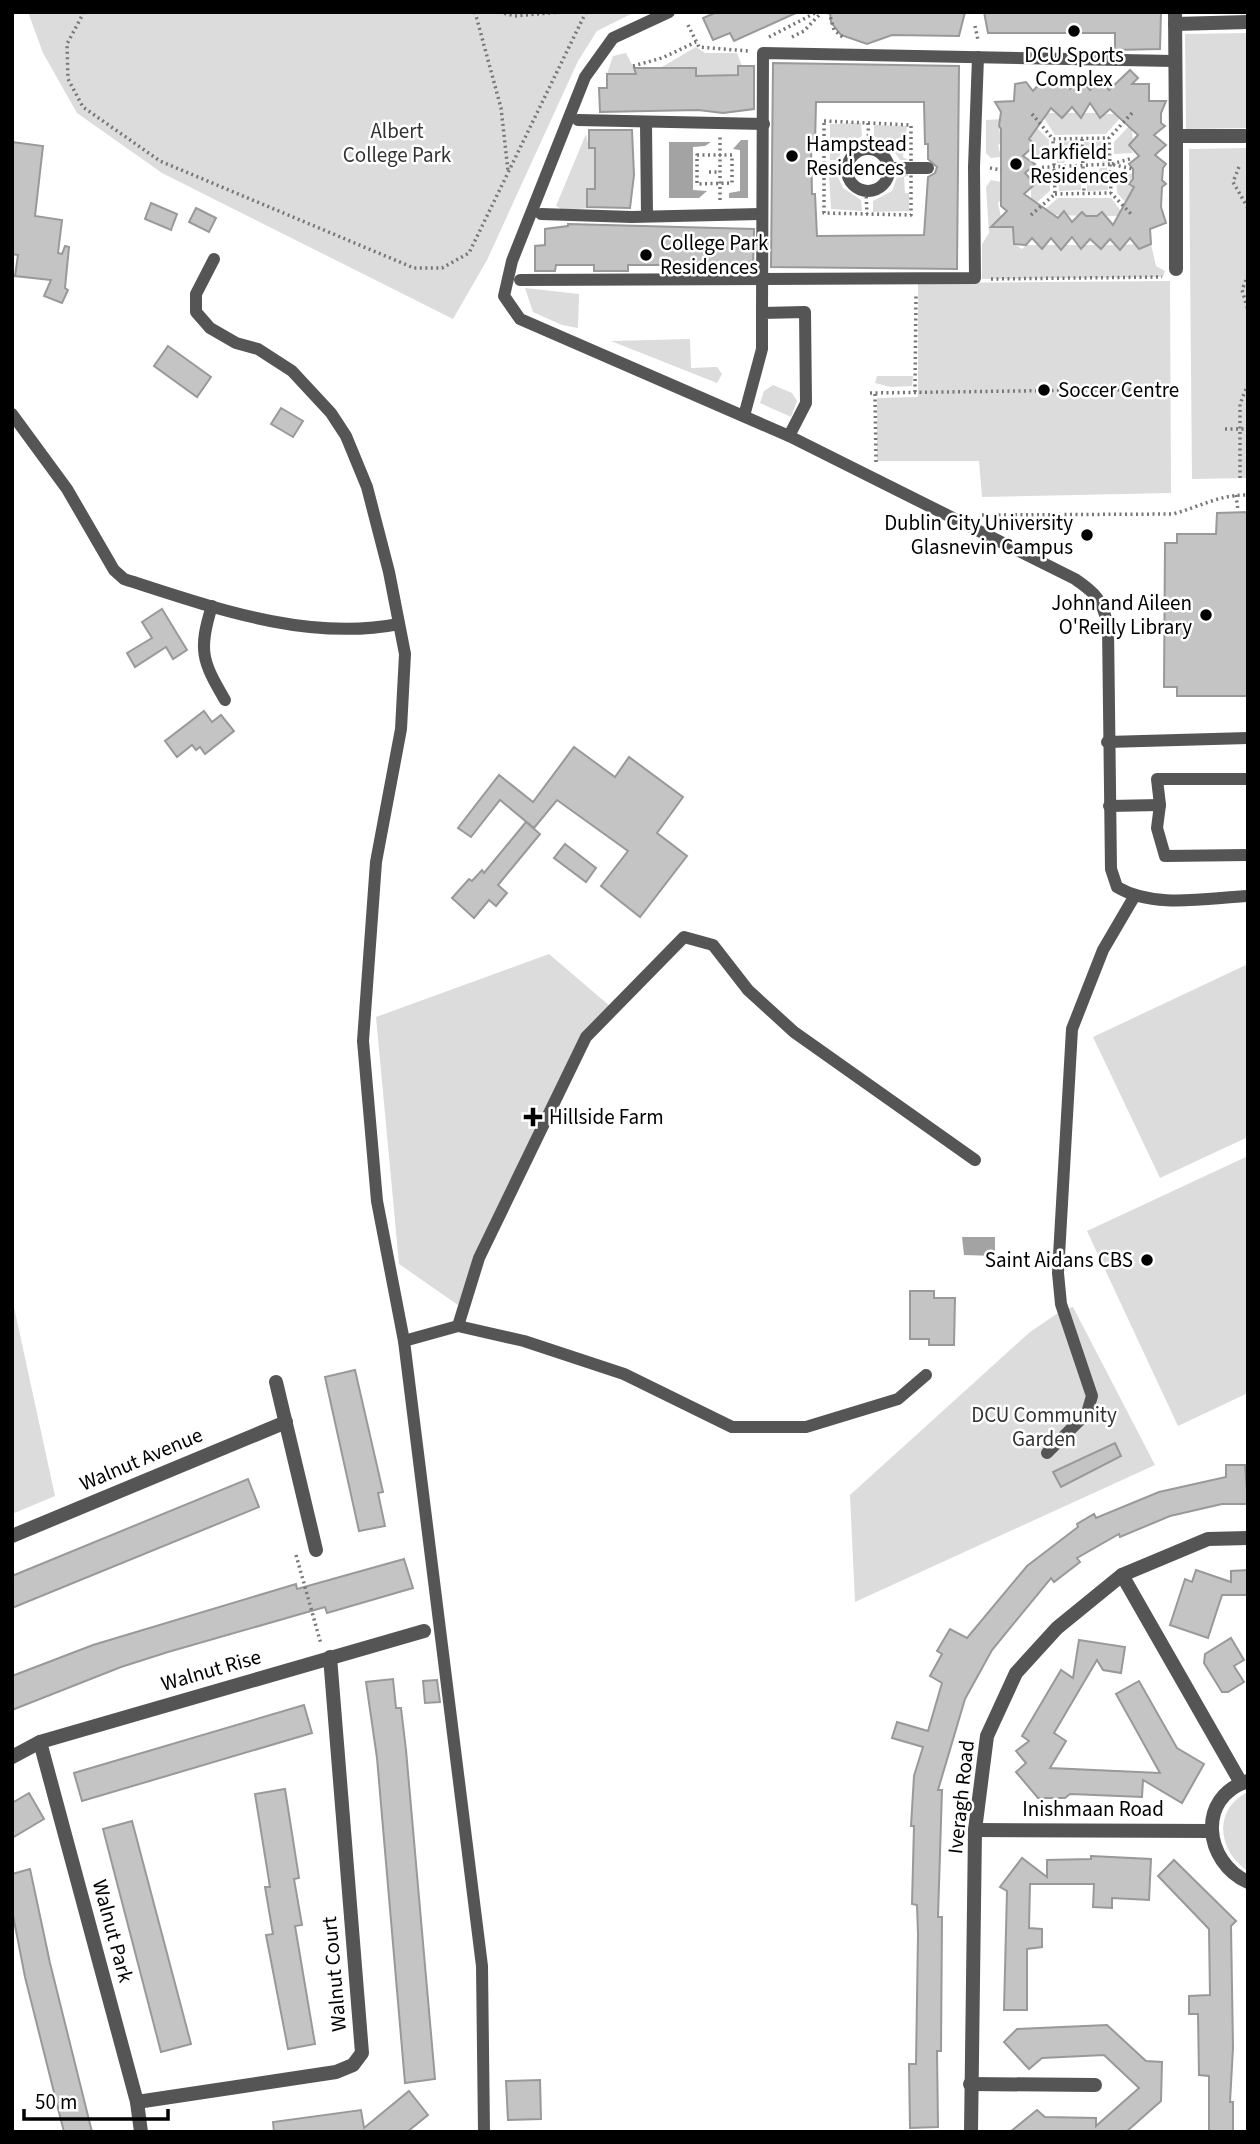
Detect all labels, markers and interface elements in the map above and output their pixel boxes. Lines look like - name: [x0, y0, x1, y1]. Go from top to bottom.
- marker: DCU Sports Complex: [1066, 23, 1082, 39]
- place label: DCU Sports Complex: [1024, 40, 1124, 94]
- park label: Albert College Park: [343, 116, 452, 170]
- place label: Hampstead Residences: [806, 129, 907, 183]
- place label: Larkfield Residences: [1030, 137, 1128, 191]
- marker: Hampstead Residences: [784, 148, 800, 164]
- marker: Larkfield Residences: [1008, 156, 1024, 172]
- place label: College Park Residences: [660, 228, 769, 282]
- marker: College Park Residences: [638, 247, 654, 263]
- place label: Soccer Centre: [1058, 375, 1179, 405]
- marker: Soccer Centre: [1036, 382, 1052, 398]
- place label: Dublin City University Glasnevin Campus: [884, 508, 1073, 562]
- marker: Dublin City University Glasnevin Campus: [1079, 527, 1095, 543]
- place label: John and Aileen O'Reilly Library: [1051, 588, 1192, 642]
- marker: John and Aileen O'Reilly Library: [1198, 607, 1214, 623]
- place label: Hillside Farm: [549, 1102, 664, 1132]
- marker: Hillside Farm: [523, 1107, 543, 1127]
- place label: Saint Aidans CBS: [985, 1245, 1133, 1275]
- marker: Saint Aidans CBS: [1139, 1252, 1155, 1268]
- park label: DCU Community Garden: [971, 1400, 1117, 1454]
- street label: Walnut Avenue: [75, 1420, 207, 1498]
- street label: Walnut Rise: [158, 1641, 264, 1699]
- street label: Iveragh Road: [940, 1739, 982, 1855]
- street label: Inishmaan Road: [1022, 1794, 1164, 1824]
- street label: Walnut Park: [85, 1876, 141, 1986]
- street label: Walnut Court: [314, 1915, 354, 2033]
- scale bar: [24, 2078, 168, 2122]
- text: 50 m: [35, 2087, 77, 2117]

